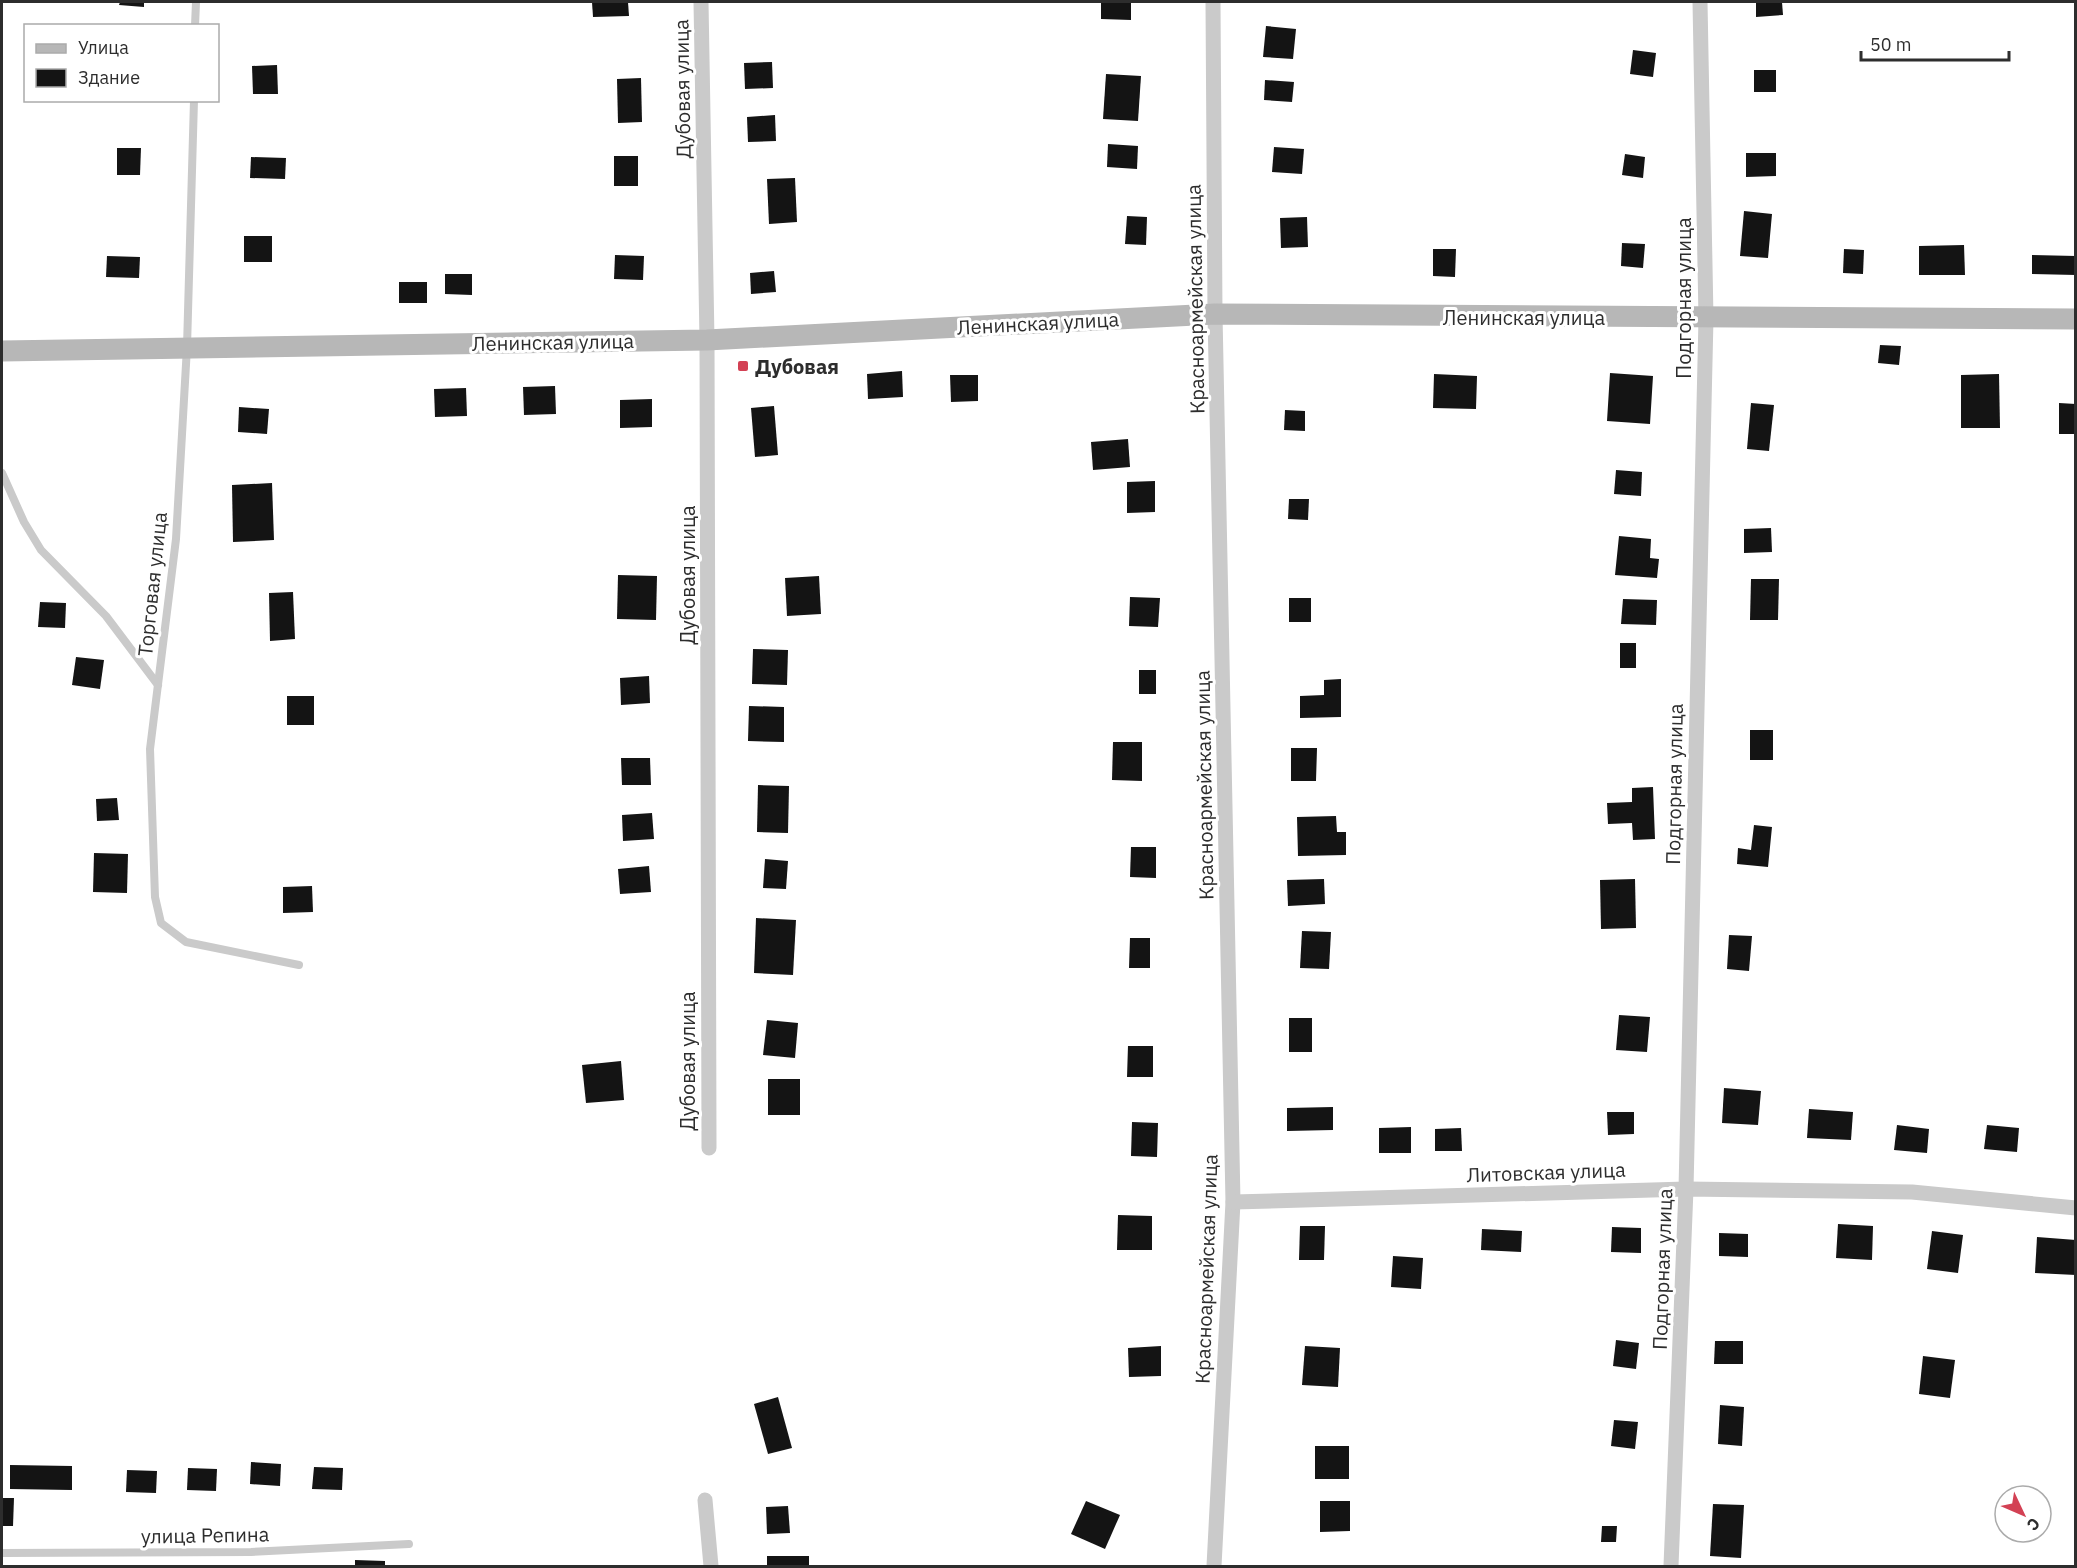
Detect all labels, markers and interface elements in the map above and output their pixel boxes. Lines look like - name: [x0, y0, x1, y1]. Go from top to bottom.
- street label: Дубовая улица: [667, 19, 697, 159]
- legend: [24, 24, 219, 102]
- scale bar: [1861, 24, 2010, 62]
- text: 50 m: [1870, 33, 1912, 56]
- text: Улица: [78, 36, 129, 59]
- text: Здание: [78, 66, 140, 89]
- street label: Красноармейская улица: [1179, 184, 1211, 414]
- street label: Подгорная улица: [1670, 217, 1697, 379]
- street label: Ленинская улица: [1443, 304, 1605, 331]
- street label: Ленинская улица: [956, 305, 1120, 341]
- street label: Ленинская улица: [472, 327, 635, 357]
- place label: Дубовая: [755, 353, 839, 380]
- marker: Дубовая: [736, 359, 750, 373]
- street label: Дубовая улица: [674, 505, 701, 645]
- street label: Торговая улица: [131, 510, 173, 658]
- street label: Красноармейская улица: [1188, 670, 1220, 900]
- street label: Подгорная улица: [1659, 703, 1689, 865]
- street label: Дубовая улица: [674, 991, 701, 1131]
- street label: Красноармейская улица: [1188, 1153, 1224, 1384]
- street label: Литовская улица: [1466, 1156, 1626, 1188]
- street label: Подгорная улица: [1646, 1188, 1678, 1350]
- north arrow: [1993, 1484, 2053, 1544]
- text: С: [2023, 1514, 2045, 1535]
- street label: улица Репина: [141, 1520, 270, 1550]

